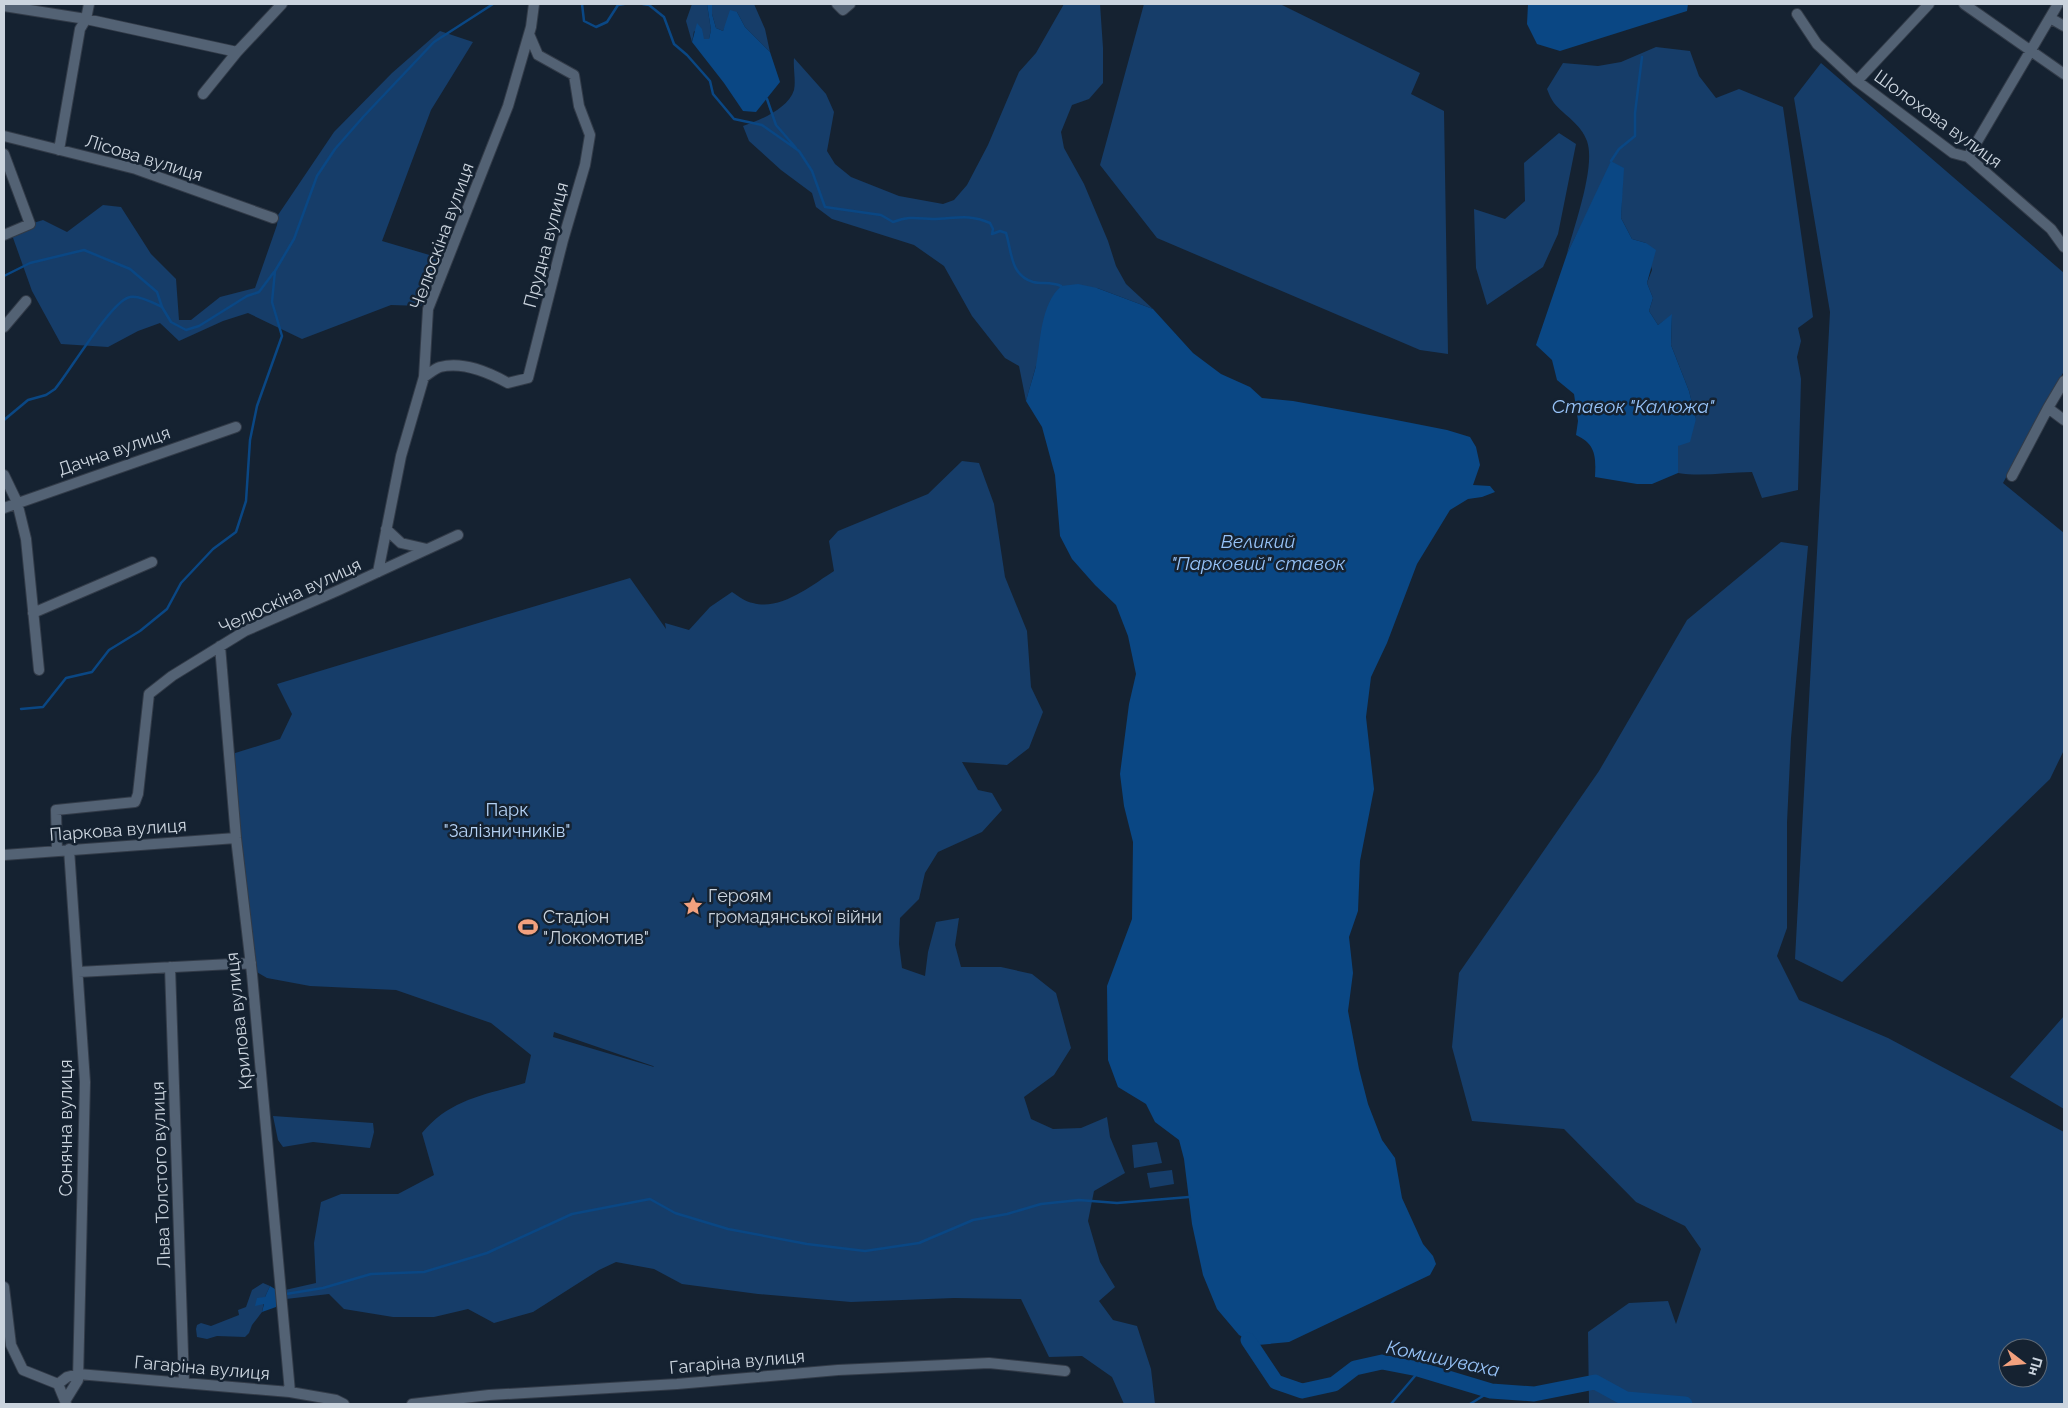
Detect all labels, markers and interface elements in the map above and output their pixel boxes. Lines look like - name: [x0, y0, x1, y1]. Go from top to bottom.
- street label: Шолохова вулиця: [1870, 65, 2006, 172]
- street label: Лісова вулиця: [83, 130, 205, 185]
- street label: Челюскіна вулиця: [405, 160, 478, 312]
- street label: Прудна вулиця: [519, 180, 572, 310]
- water label: Ставок "Калюжа": [1552, 395, 1715, 417]
- street label: Дачна вулиця: [55, 421, 173, 480]
- water label: Великий "Парковий" ставок: [1171, 530, 1346, 574]
- street label: Челюскіна вулиця: [215, 553, 364, 638]
- park label: Парк "Залізничників": [443, 799, 571, 841]
- street label: Паркова вулиця: [49, 814, 187, 845]
- place label: Героям громадянської війни: [708, 885, 882, 927]
- place icon: Героям громадянської війни: [682, 895, 704, 917]
- place label: Стадіон "Локомотив": [543, 906, 649, 948]
- sports icon: Стадіон "Локомотив": [517, 916, 539, 938]
- street label: Крилова вулиця: [221, 951, 256, 1091]
- street label: Сонячна вулиця: [55, 1059, 76, 1197]
- street label: Льва Толстого вулиця: [147, 1081, 174, 1269]
- water label: Комишуваха: [1384, 1335, 1502, 1381]
- north arrow: [1998, 1338, 2048, 1388]
- street label: Гагаріна вулиця: [668, 1345, 806, 1378]
- street label: Гагаріна вулиця: [133, 1351, 271, 1384]
- text: Пн: [2025, 1355, 2046, 1378]

